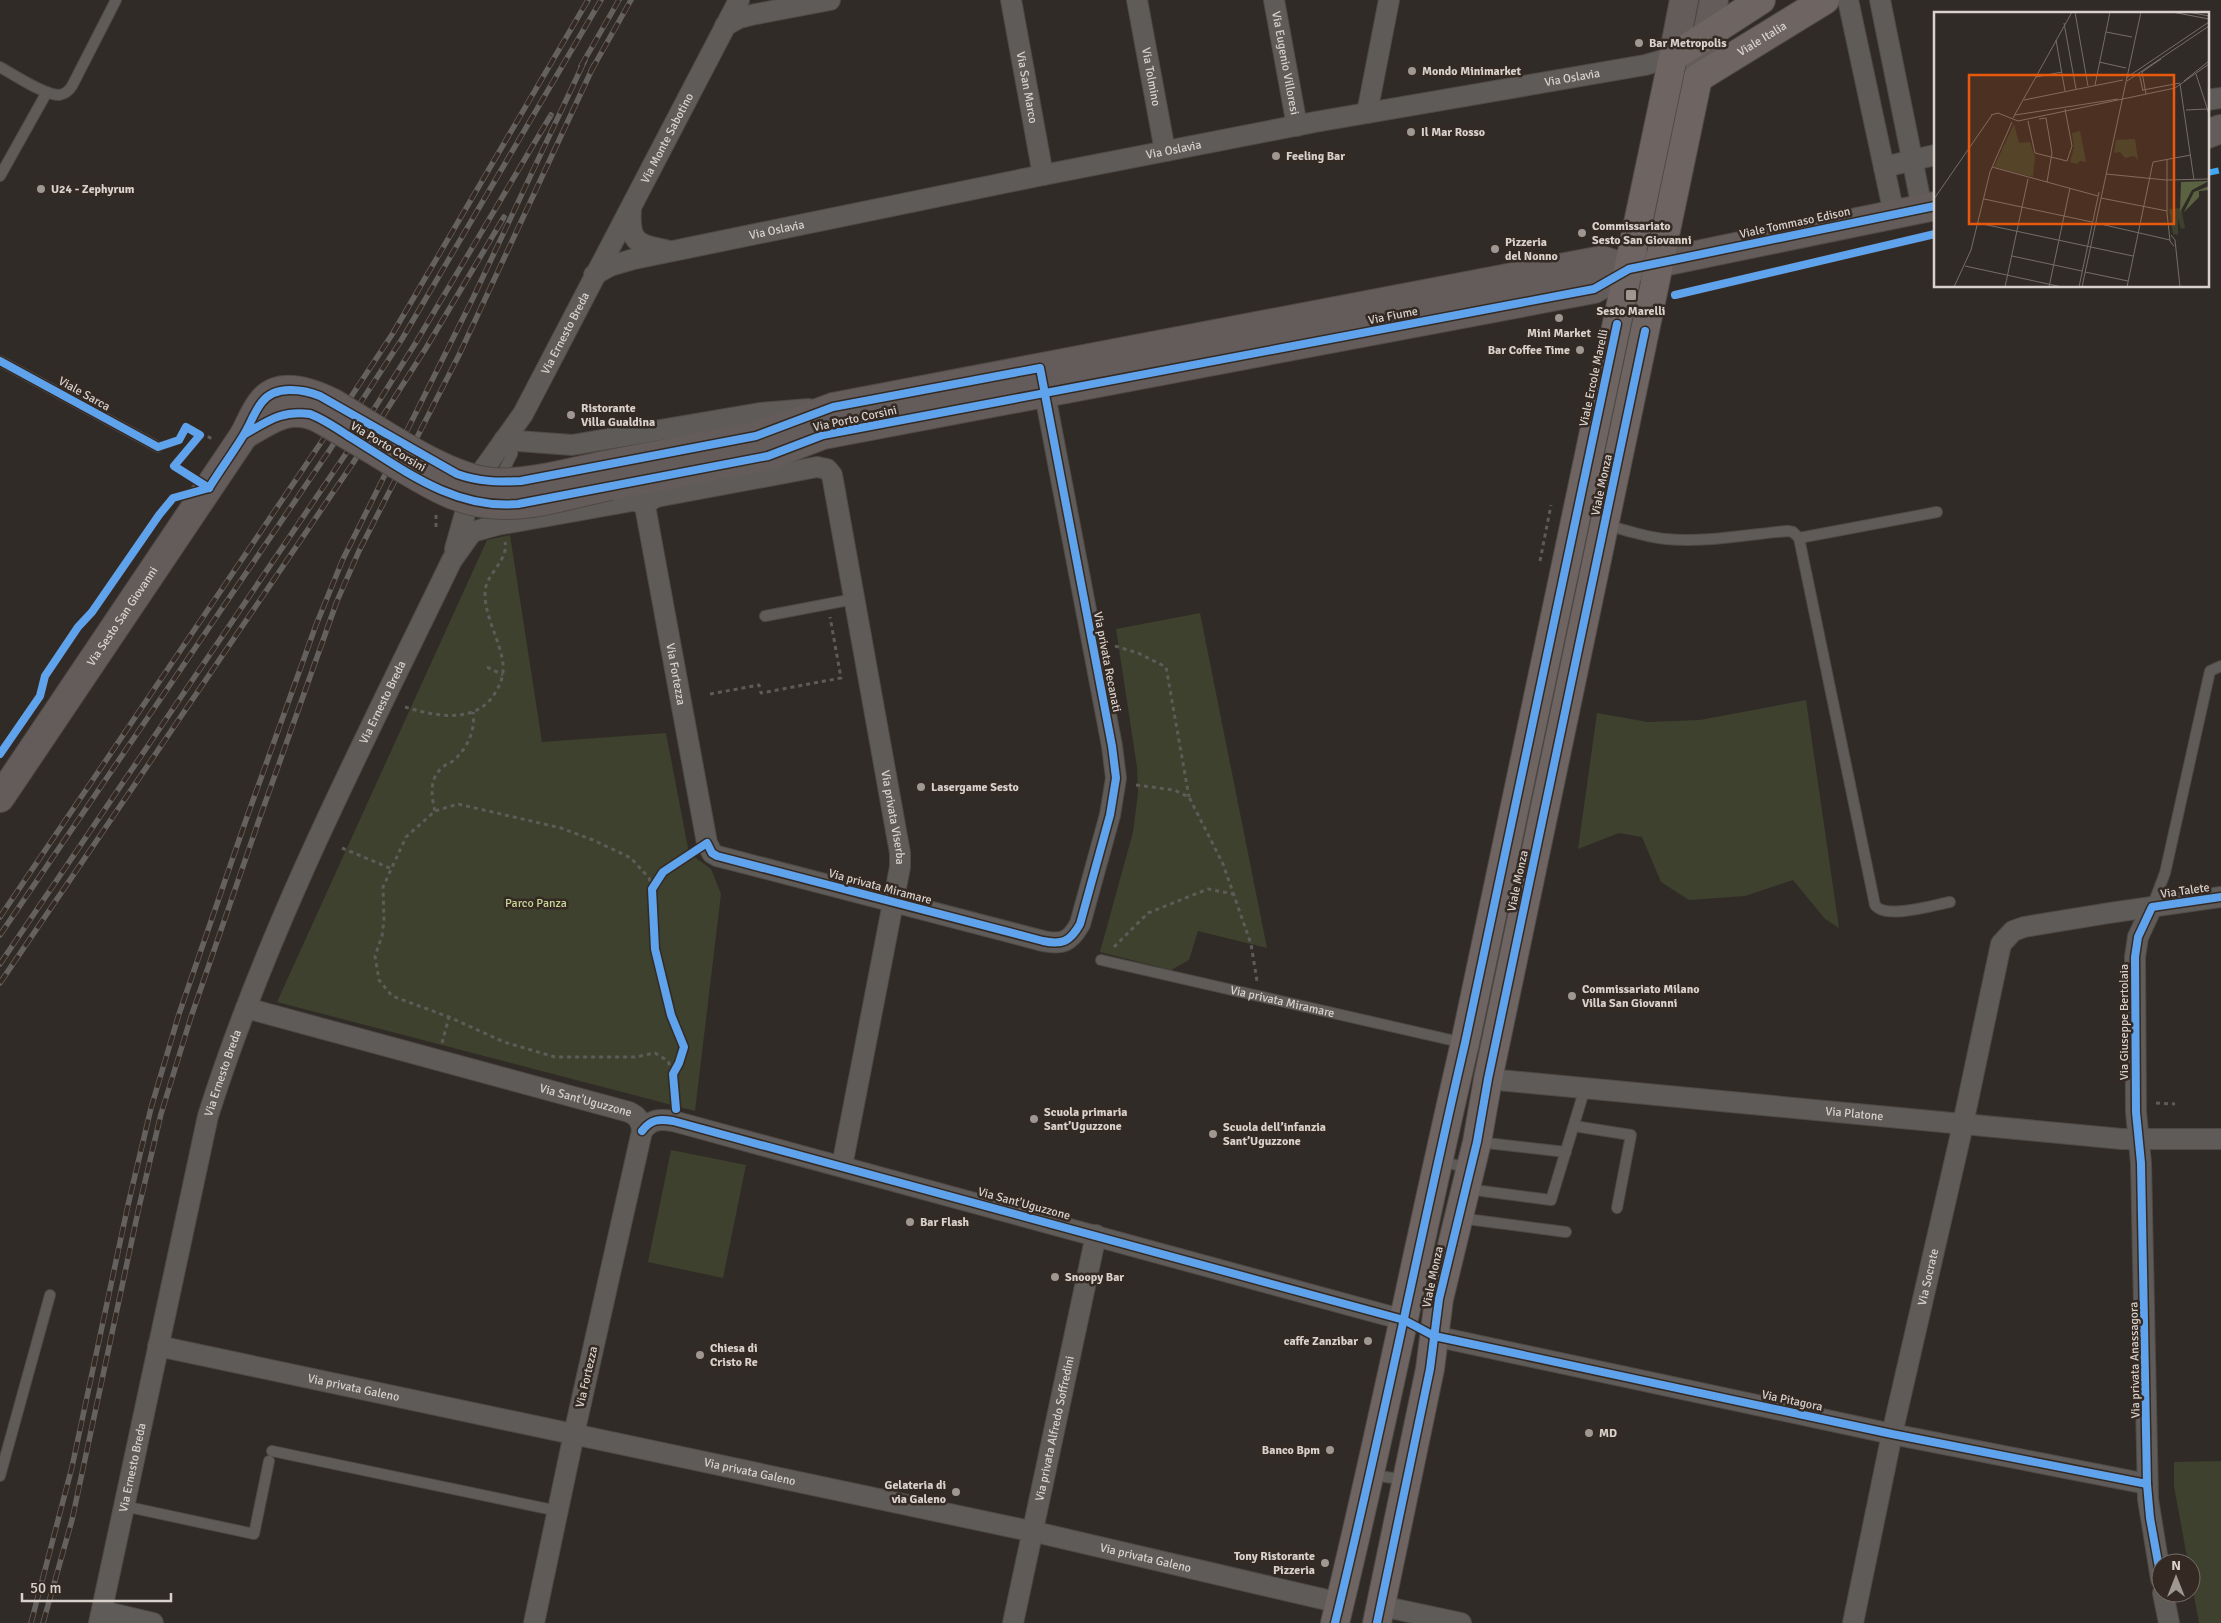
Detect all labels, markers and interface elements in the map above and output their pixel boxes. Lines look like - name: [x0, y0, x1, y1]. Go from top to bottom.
- street label: Via Eugenio Villoresi: [1269, 10, 1302, 116]
- inset map: [1934, 12, 2208, 288]
- street label: Viale Italia: [1735, 18, 1789, 60]
- place label: Bar Metropolis: [1649, 36, 1727, 51]
- marker: Bar Metropolis: [1633, 37, 1645, 49]
- street label: Via Tolmino: [1138, 46, 1164, 107]
- street label: Via San Marco: [1013, 50, 1041, 125]
- place label: Mondo Minimarket: [1422, 64, 1522, 79]
- marker: Mondo Minimarket: [1406, 65, 1418, 77]
- street label: Via Oslavia: [1543, 65, 1601, 90]
- street label: Via Monte Sabotino: [637, 90, 697, 186]
- place label: Il Mar Rosso: [1421, 125, 1485, 140]
- marker: Il Mar Rosso: [1405, 126, 1417, 138]
- street label: Via Oslavia: [1145, 137, 1203, 162]
- place label: Feeling Bar: [1286, 149, 1345, 164]
- marker: Feeling Bar: [1270, 150, 1282, 162]
- place label: U24 - Zephyrum: [51, 182, 135, 197]
- marker: U24 - Zephyrum: [35, 183, 47, 195]
- street label: Viale Tommaso Edison: [1738, 204, 1852, 242]
- street label: Via Oslavia: [748, 217, 806, 243]
- place label: Commissariato Sesto San Giovanni: [1592, 219, 1692, 248]
- marker: Commissariato Sesto San Giovanni: [1576, 227, 1588, 239]
- place label: Pizzeria del Nonno: [1505, 235, 1558, 264]
- marker: Pizzeria del Nonno: [1489, 243, 1501, 255]
- marker: Sesto Marelli: [1624, 288, 1638, 302]
- street label: Via Ernesto Breda: [538, 289, 593, 377]
- street label: Via Fiume: [1367, 304, 1419, 328]
- place label: Sesto Marelli: [1597, 304, 1665, 319]
- marker: Mini Market: [1553, 312, 1565, 324]
- place label: Mini Market: [1527, 326, 1591, 341]
- street label: Viale Ercole Marelli: [1576, 328, 1612, 428]
- place label: Bar Coffee Time: [1488, 343, 1570, 358]
- marker: Bar Coffee Time: [1574, 344, 1586, 356]
- street label: Viale Sarca: [55, 374, 113, 414]
- place label: Ristorante Villa Gualdina: [581, 401, 655, 430]
- street label: Via Porto Corsini: [812, 403, 898, 435]
- marker: Ristorante Villa Gualdina: [565, 409, 577, 421]
- street label: Via Porto Corsini: [348, 419, 428, 475]
- street label: Viale Monza: [1588, 453, 1616, 517]
- street label: Via Sesto San Giovanni: [83, 564, 161, 669]
- street label: Via privata Recanati: [1090, 610, 1124, 714]
- street label: Via Fortezza: [663, 642, 689, 706]
- street label: Via Ernesto Breda: [356, 658, 409, 746]
- street label: Via privata Viserba: [878, 769, 908, 865]
- place label: Lasergame Sesto: [931, 780, 1019, 795]
- marker: Lasergame Sesto: [915, 781, 927, 793]
- street label: Viale Monza: [1504, 849, 1532, 913]
- street label: Via privata Miramare: [827, 866, 933, 908]
- street label: Via Talete: [2159, 880, 2211, 902]
- park label: Parco Panza: [505, 896, 567, 911]
- street label: Via Giuseppe Bertolaia: [2117, 964, 2132, 1080]
- street label: Via privata Miramare: [1229, 982, 1336, 1021]
- place label: Commissariato Milano Villa San Giovanni: [1582, 982, 1700, 1011]
- marker: Commissariato Milano Villa San Giovanni: [1566, 990, 1578, 1002]
- street label: Via Ernesto Breda: [201, 1028, 245, 1118]
- street label: Via Sant'Uguzzone: [538, 1081, 634, 1120]
- street label: Via Platone: [1825, 1103, 1884, 1124]
- place label: Scuola primaria Sant’Uguzzone: [1044, 1105, 1127, 1134]
- marker: Scuola primaria Sant’Uguzzone: [1028, 1113, 1040, 1125]
- place label: Scuola dell’infanzia Sant’Uguzzone: [1223, 1120, 1326, 1149]
- marker: Scuola dell’infanzia Sant’Uguzzone: [1207, 1128, 1219, 1140]
- street label: Via Sant'Uguzzone: [976, 1184, 1072, 1224]
- place label: Bar Flash: [920, 1215, 970, 1230]
- marker: Bar Flash: [904, 1216, 916, 1228]
- street label: Viale Monza: [1419, 1245, 1447, 1309]
- street label: Via Socrate: [1914, 1247, 1942, 1307]
- place label: Snoopy Bar: [1065, 1270, 1124, 1285]
- marker: Snoopy Bar: [1049, 1271, 1061, 1283]
- street label: Via privata Anassagora: [2126, 1301, 2144, 1419]
- place label: caffe Zanzibar: [1284, 1334, 1358, 1349]
- marker: caffe Zanzibar: [1362, 1335, 1374, 1347]
- place label: Chiesa di Cristo Re: [710, 1341, 758, 1370]
- street label: Via Fortezza: [573, 1345, 601, 1409]
- marker: Chiesa di Cristo Re: [694, 1349, 706, 1361]
- street label: Via privata Alfredo Soffredini: [1032, 1354, 1077, 1502]
- street label: Via privata Galeno: [306, 1370, 401, 1405]
- street label: Via Pitagora: [1760, 1387, 1824, 1415]
- street label: Via Ernesto Breda: [116, 1422, 149, 1513]
- place label: MD: [1599, 1426, 1617, 1441]
- marker: MD: [1583, 1427, 1595, 1439]
- place label: Banco Bpm: [1262, 1443, 1320, 1458]
- marker: Banco Bpm: [1324, 1444, 1336, 1456]
- street label: Via privata Galeno: [703, 1455, 797, 1489]
- place label: Gelateria di via Galeno: [885, 1478, 946, 1507]
- marker: Gelateria di via Galeno: [950, 1486, 962, 1498]
- street label: Via privata Galeno: [1098, 1540, 1193, 1576]
- place label: Tony Ristorante Pizzeria: [1234, 1549, 1315, 1578]
- north arrow: [2151, 1553, 2201, 1603]
- marker: Tony Ristorante Pizzeria: [1319, 1557, 1331, 1569]
- text: N: [2171, 1557, 2181, 1574]
- scale bar: [22, 1570, 171, 1602]
- text: 50 m: [30, 1579, 61, 1597]

